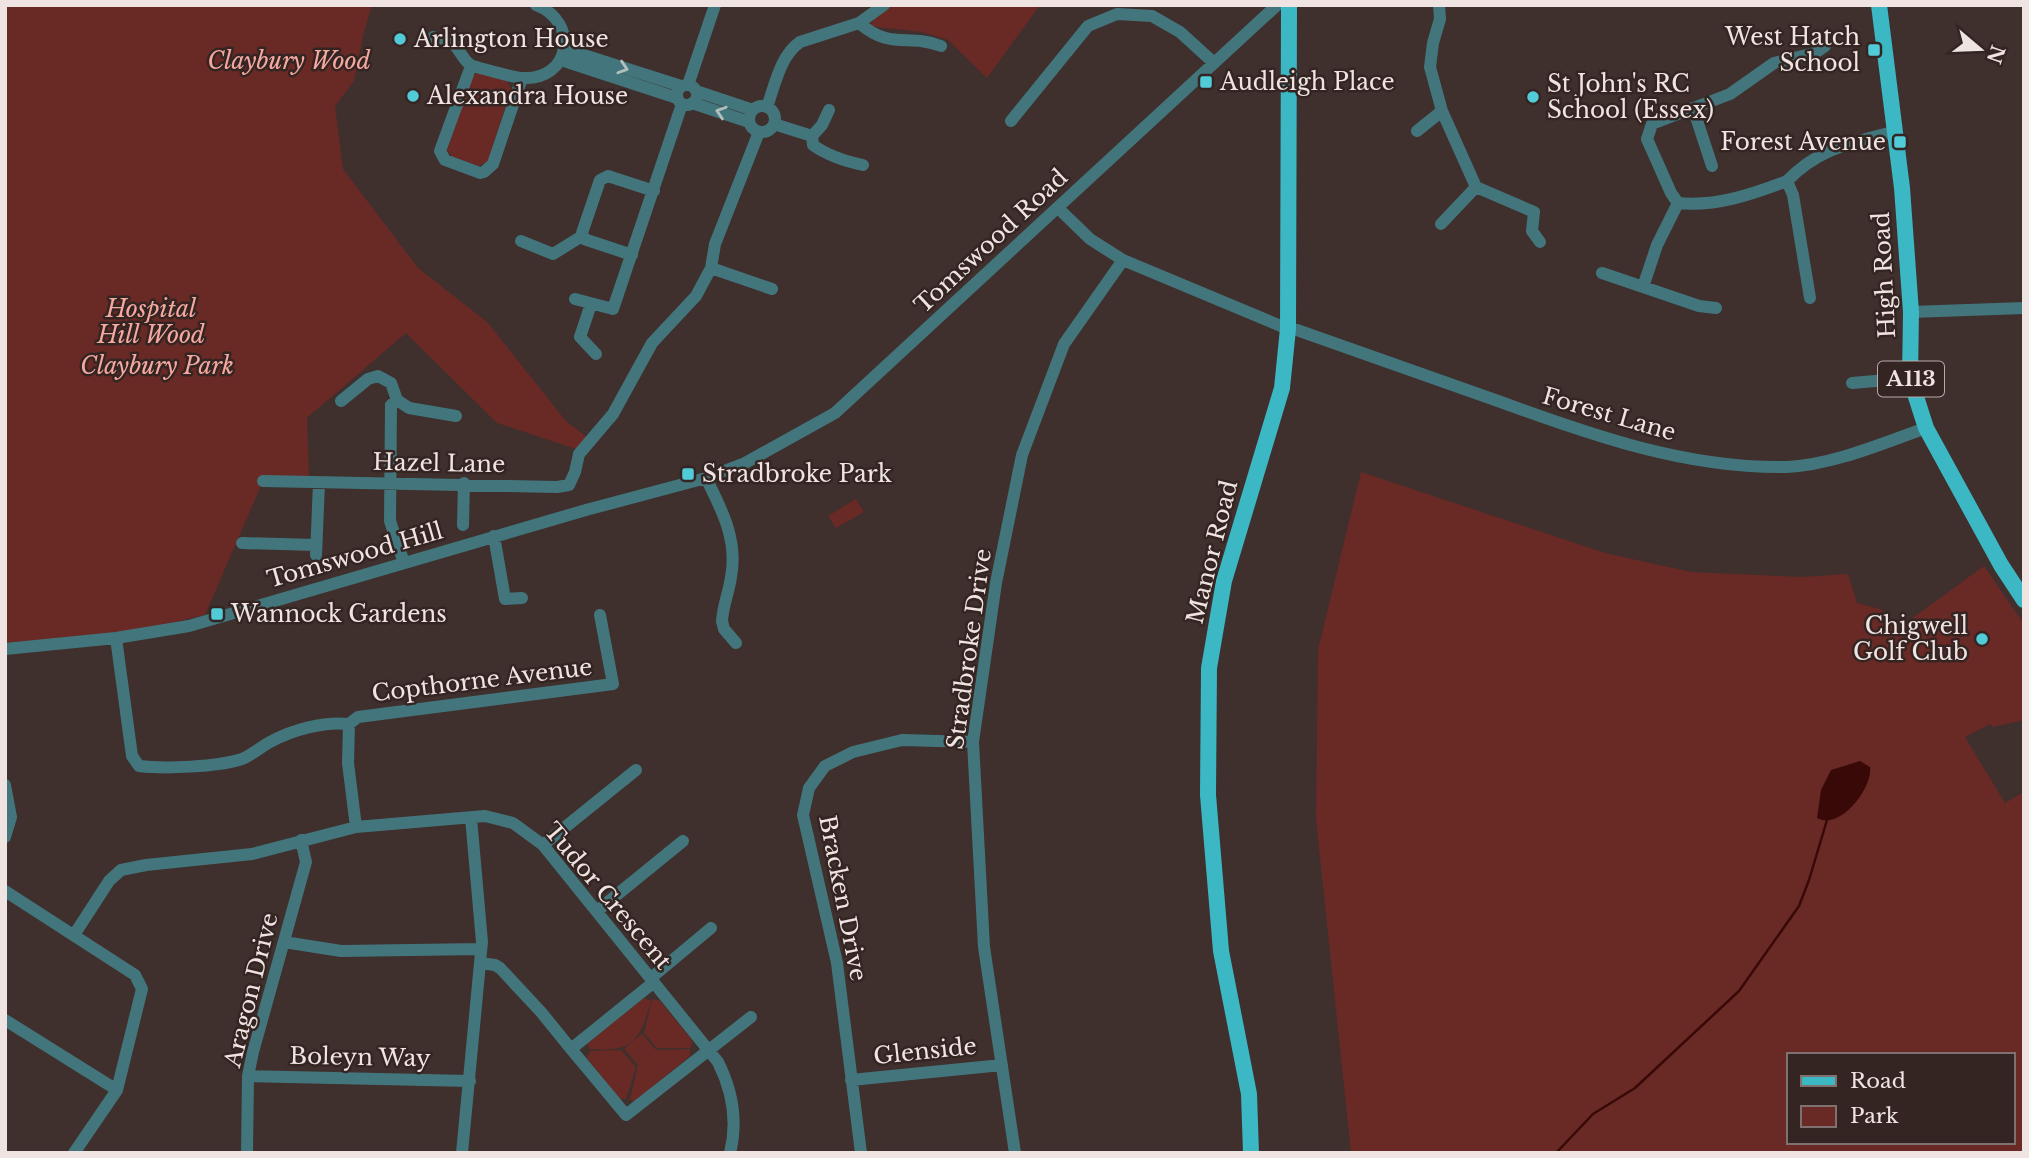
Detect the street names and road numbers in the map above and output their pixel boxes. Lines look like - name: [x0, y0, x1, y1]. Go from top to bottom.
- street label: Tomswood Road: [909, 163, 1073, 319]
- street label: High Road: [1867, 211, 1901, 339]
- road number: A113: [1878, 362, 1944, 396]
- street label: Forest Lane: [1539, 382, 1679, 446]
- street label: Hazel Lane: [372, 448, 506, 478]
- street label: Manor Road: [1181, 477, 1243, 627]
- street label: Tomswood Hill: [264, 517, 446, 593]
- street label: Stradbroke Drive: [941, 547, 997, 751]
- street label: Copthorne Avenue: [370, 653, 594, 707]
- street label: Bracken Drive: [813, 813, 873, 983]
- street label: Tudor Crescent: [538, 817, 678, 975]
- street label: Aragon Drive: [218, 910, 284, 1071]
- street label: Glenside: [872, 1032, 978, 1070]
- street label: Boleyn Way: [289, 1042, 431, 1072]

